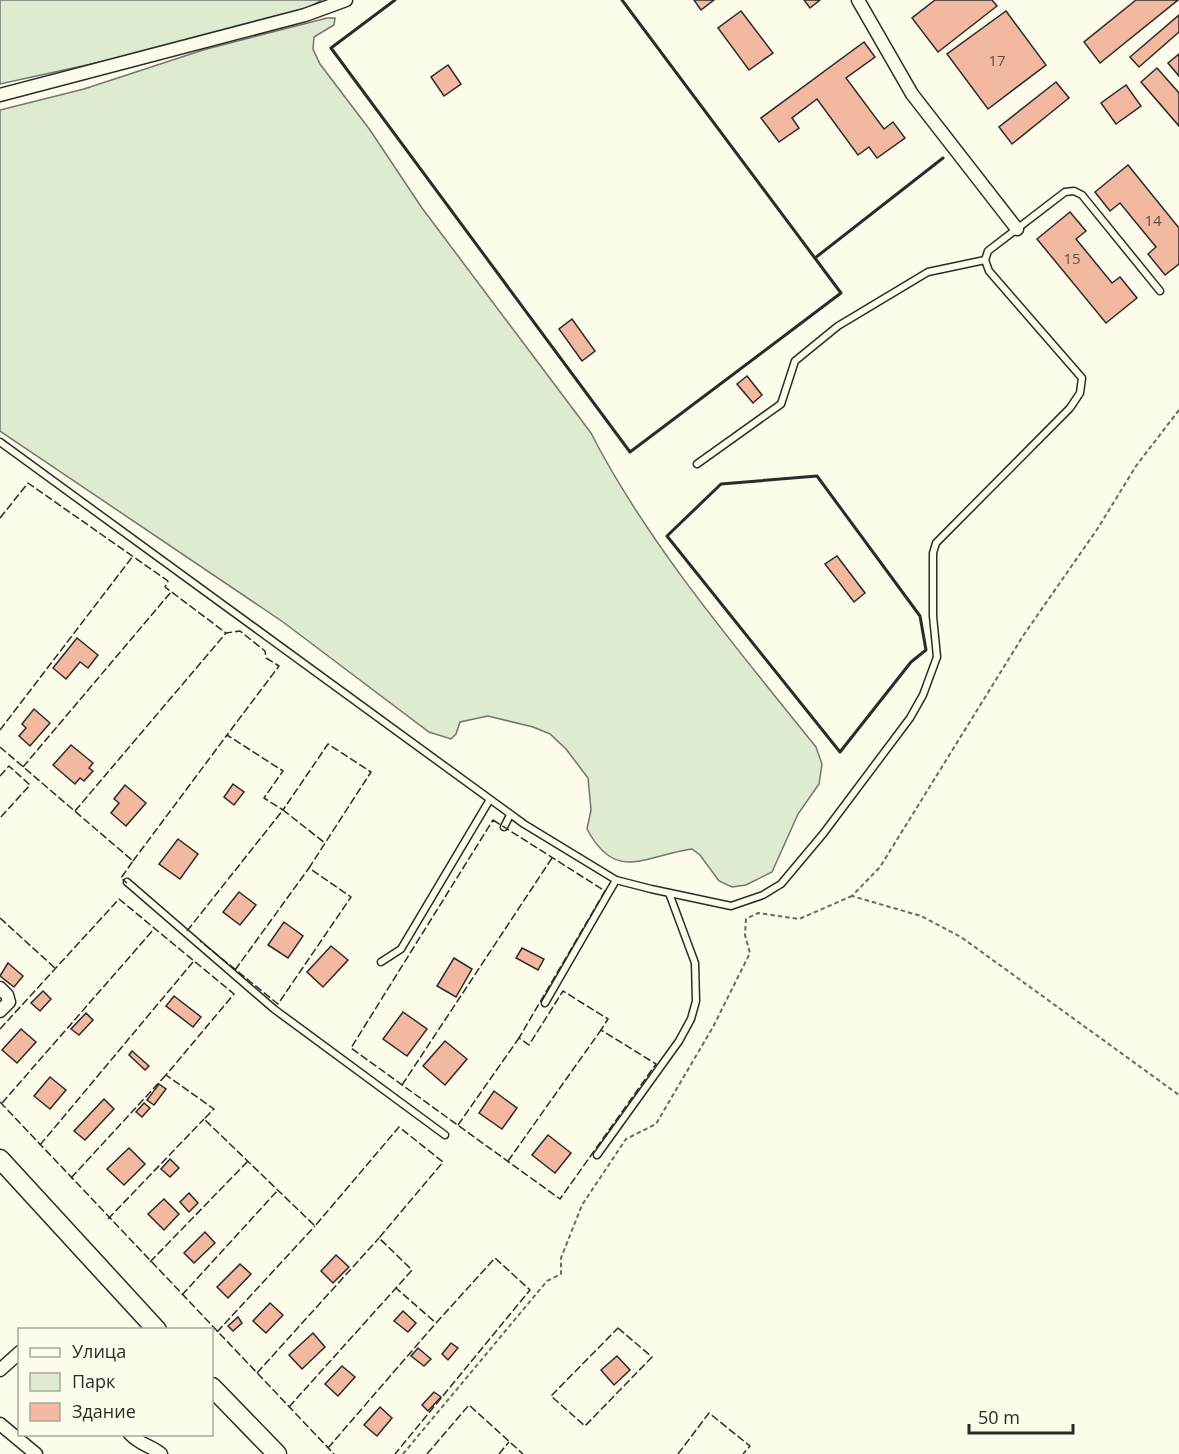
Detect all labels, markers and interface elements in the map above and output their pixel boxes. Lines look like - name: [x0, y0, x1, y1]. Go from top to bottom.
- house number: 17: [988, 50, 1006, 70]
- house number: 14: [1144, 210, 1162, 230]
- house number: 15: [1063, 248, 1081, 268]
- legend: [18, 1328, 213, 1436]
- text: Улица: [72, 1339, 126, 1363]
- text: Парк: [72, 1369, 116, 1393]
- scale bar: [969, 1397, 1072, 1435]
- text: Здание: [72, 1399, 136, 1423]
- text: 50 m: [978, 1405, 1020, 1429]

